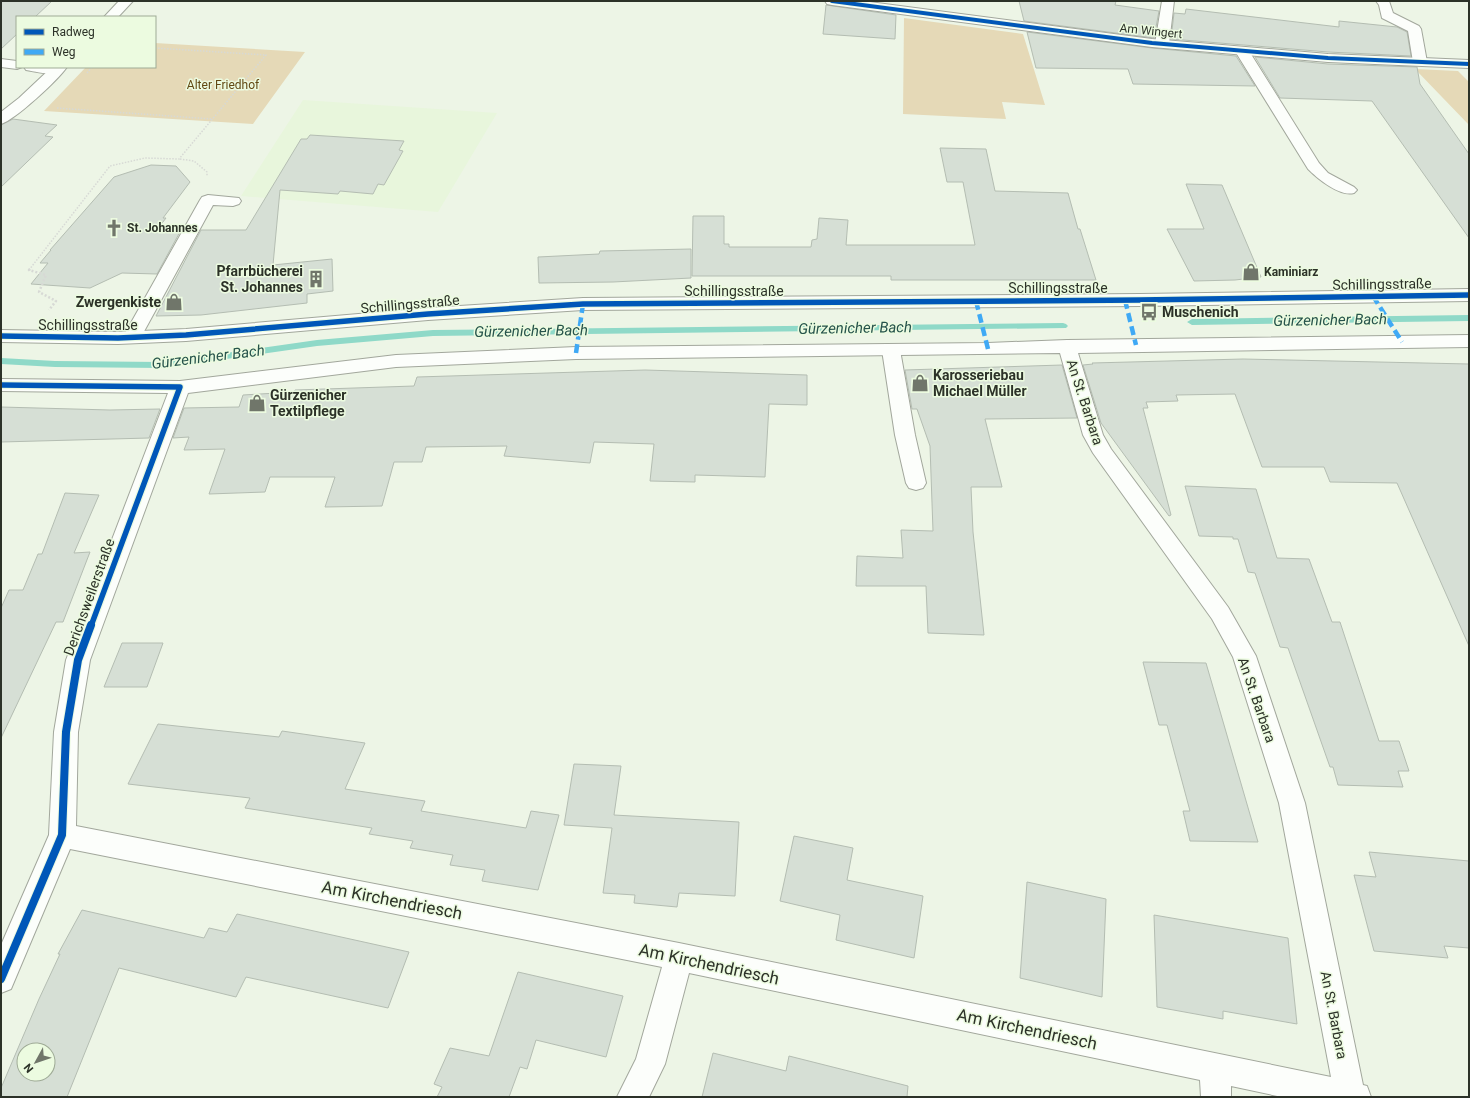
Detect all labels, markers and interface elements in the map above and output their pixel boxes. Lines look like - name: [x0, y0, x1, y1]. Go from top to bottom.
- legend: [16, 16, 156, 68]
- street label: Am Wingert: [1119, 21, 1183, 41]
- text: Radweg: [52, 25, 95, 39]
- text: Weg: [52, 45, 76, 59]
- park label: Alter Friedhof: [187, 78, 260, 92]
- church icon: St. Johannes: [104, 218, 124, 238]
- place label: St. Johannes: [127, 221, 198, 235]
- shop icon: Kaminiarz: [1241, 262, 1261, 282]
- place label: Pfarrbücherei St. Johannes: [217, 263, 303, 295]
- place label: Kaminiarz: [1264, 265, 1318, 279]
- building icon: Pfarrbücherei St. Johannes: [306, 269, 326, 289]
- street label: Schillingsstraße: [1332, 275, 1432, 293]
- street label: Schillingsstraße: [1008, 280, 1108, 296]
- street label: Schillingsstraße: [684, 283, 784, 299]
- shop icon: Zwergenkiste: [164, 292, 184, 312]
- street label: Schillingsstraße: [360, 292, 460, 316]
- place label: Zwergenkiste: [76, 294, 161, 310]
- bus stop icon: Muschenich: [1139, 302, 1159, 322]
- place label: Muschenich: [1162, 304, 1239, 320]
- water label: Gürzenicher Bach: [1273, 310, 1387, 330]
- street label: Schillingsstraße: [38, 317, 138, 333]
- water label: Gürzenicher Bach: [798, 318, 912, 338]
- water label: Gürzenicher Bach: [474, 321, 588, 341]
- water label: Gürzenicher Bach: [150, 341, 266, 373]
- street label: An St. Barbara: [1064, 357, 1106, 447]
- place label: Karosseriebau Michael Müller: [933, 367, 1027, 399]
- shop icon: Karosseriebau Michael Müller: [910, 373, 930, 393]
- place label: Gürzenicher Textilpflege: [270, 387, 346, 419]
- shop icon: Gürzenicher Textilpflege: [247, 393, 267, 413]
- street label: Derichsweilerstraße: [60, 536, 118, 658]
- street label: An St. Barbara: [1235, 655, 1279, 745]
- street label: Am Kirchendriesch: [320, 877, 464, 923]
- street label: Am Kirchendriesch: [637, 939, 781, 989]
- street label: An St. Barbara: [1318, 970, 1350, 1060]
- street label: Am Kirchendriesch: [955, 1004, 1099, 1054]
- north arrow: [16, 1042, 56, 1082]
- text: N: [21, 1061, 36, 1075]

